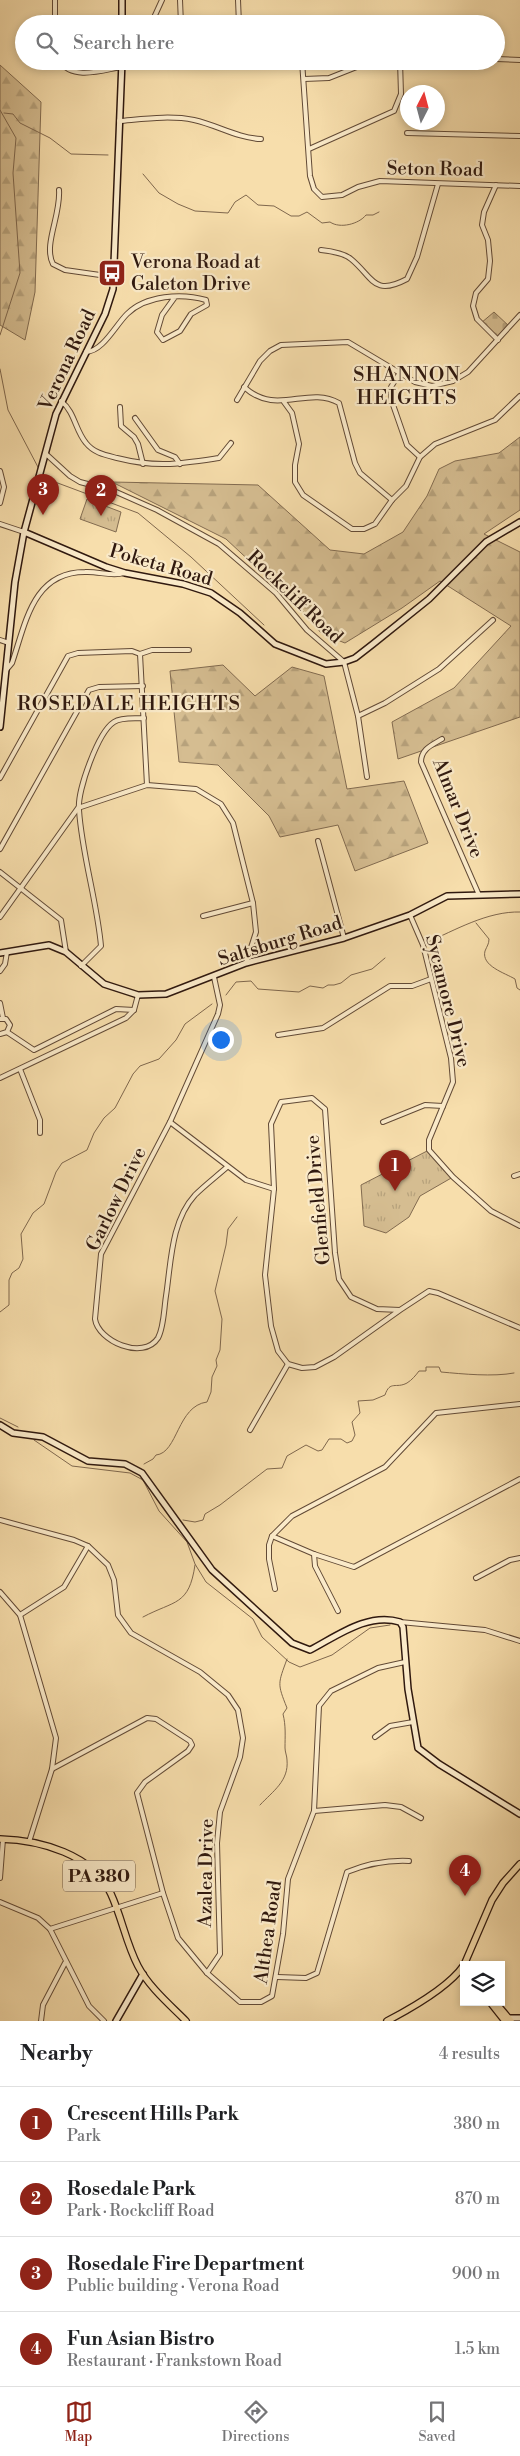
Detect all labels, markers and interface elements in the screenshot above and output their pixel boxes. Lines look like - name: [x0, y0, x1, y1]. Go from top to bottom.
- search box: [15, 15, 505, 70]
- icon: search: [33, 29, 61, 57]
- text: Search here: [73, 31, 174, 55]
- north arrow: [400, 85, 445, 130]
- street label: Seton Road: [386, 156, 484, 182]
- place label: Verona Road at Galeton Drive: [130, 250, 261, 296]
- bus stop icon: Verona Road at Galeton Drive: [97, 258, 127, 288]
- street label: Verona Road: [33, 305, 101, 415]
- district label: SHANNON HEIGHTS: [353, 363, 461, 411]
- pin: 3: [27, 474, 59, 515]
- pin: 2: [85, 475, 117, 516]
- street label: Poketa Road: [107, 539, 216, 591]
- street label: Rockcliff Road: [242, 545, 348, 649]
- district label: ROSEDALE HEIGHTS: [17, 692, 241, 717]
- street label: Almar Drive: [427, 754, 489, 861]
- street label: Saltsburg Road: [215, 911, 345, 971]
- street label: Sycamore Drive: [420, 932, 476, 1070]
- your location: [208, 1027, 234, 1053]
- street label: Glenfield Drive: [300, 1134, 336, 1266]
- street label: Garlow Drive: [80, 1143, 152, 1255]
- pin: 1: [379, 1150, 411, 1191]
- street label: Azalea Drive: [193, 1818, 219, 1929]
- pin: 4: [449, 1855, 481, 1896]
- road number: PA 380: [63, 1860, 135, 1892]
- street label: Althea Road: [249, 1879, 287, 1986]
- map controls: [460, 1961, 505, 2006]
- button: layers: [460, 1961, 505, 2006]
- text: Nearby: [20, 2041, 93, 2067]
- text: 4 results: [439, 2044, 500, 2064]
- text: Crescent Hills Park: [67, 2102, 239, 2126]
- text: 1: [32, 2114, 40, 2134]
- text: 380 m: [453, 2114, 500, 2134]
- text: Park: [67, 2126, 100, 2146]
- text: Rosedale Park: [67, 2177, 196, 2201]
- text: 2: [31, 2189, 41, 2209]
- text: 870 m: [455, 2189, 500, 2209]
- text: Park · Rockcliff Road: [67, 2201, 214, 2221]
- text: Rosedale Fire Department: [67, 2252, 304, 2276]
- text: 3: [31, 2264, 41, 2284]
- text: 900 m: [452, 2264, 500, 2284]
- text: Public building · Verona Road: [67, 2276, 279, 2296]
- text: Fun Asian Bistro: [67, 2327, 215, 2351]
- text: 4: [31, 2339, 41, 2359]
- text: 1.5 km: [455, 2339, 500, 2359]
- text: Restaurant · Frankstown Road: [67, 2351, 282, 2371]
- tab: Map: [65, 2398, 93, 2446]
- tab: Directions: [222, 2398, 289, 2446]
- tab: Saved: [419, 2398, 455, 2446]

